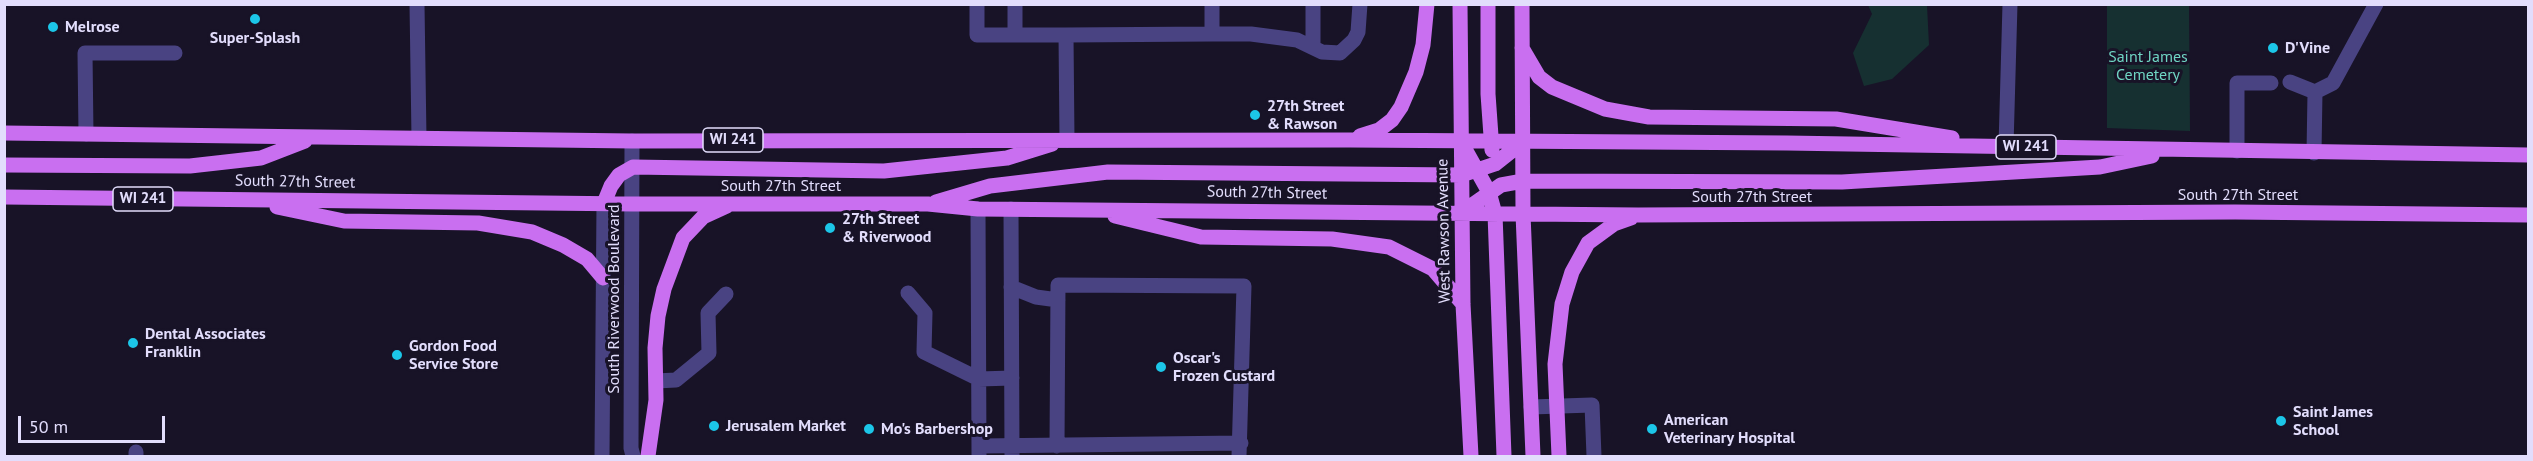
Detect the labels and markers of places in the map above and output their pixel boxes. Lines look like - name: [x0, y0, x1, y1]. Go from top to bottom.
- marker: Super-Splash: [248, 12, 262, 26]
- place label: Melrose: [65, 17, 120, 37]
- marker: Melrose: [46, 20, 60, 34]
- place label: Super-Splash: [210, 28, 300, 48]
- place label: D'Vine: [2285, 38, 2330, 58]
- marker: D'Vine: [2266, 41, 2280, 55]
- place label: 27th Street & Rawson: [1267, 96, 1344, 134]
- marker: 27th Street & Rawson: [1248, 108, 1262, 122]
- place label: 27th Street & Riverwood: [842, 209, 931, 247]
- marker: 27th Street & Riverwood: [823, 221, 837, 235]
- place label: Dental Associates Franklin: [145, 324, 266, 362]
- marker: Dental Associates Franklin: [126, 336, 140, 350]
- place label: Gordon Food Service Store: [409, 336, 498, 374]
- marker: Gordon Food Service Store: [390, 348, 404, 362]
- place label: Oscar's Frozen Custard: [1173, 348, 1275, 386]
- marker: Oscar's Frozen Custard: [1154, 360, 1168, 374]
- place label: Saint James School: [2293, 402, 2373, 440]
- place label: American Veterinary Hospital: [1664, 410, 1795, 448]
- marker: Saint James School: [2274, 414, 2288, 428]
- place label: Jerusalem Market: [726, 416, 846, 436]
- marker: Jerusalem Market: [707, 419, 721, 433]
- place label: Mo's Barbershop: [881, 419, 993, 439]
- marker: Mo's Barbershop: [862, 422, 876, 436]
- marker: American Veterinary Hospital: [1645, 422, 1659, 436]

